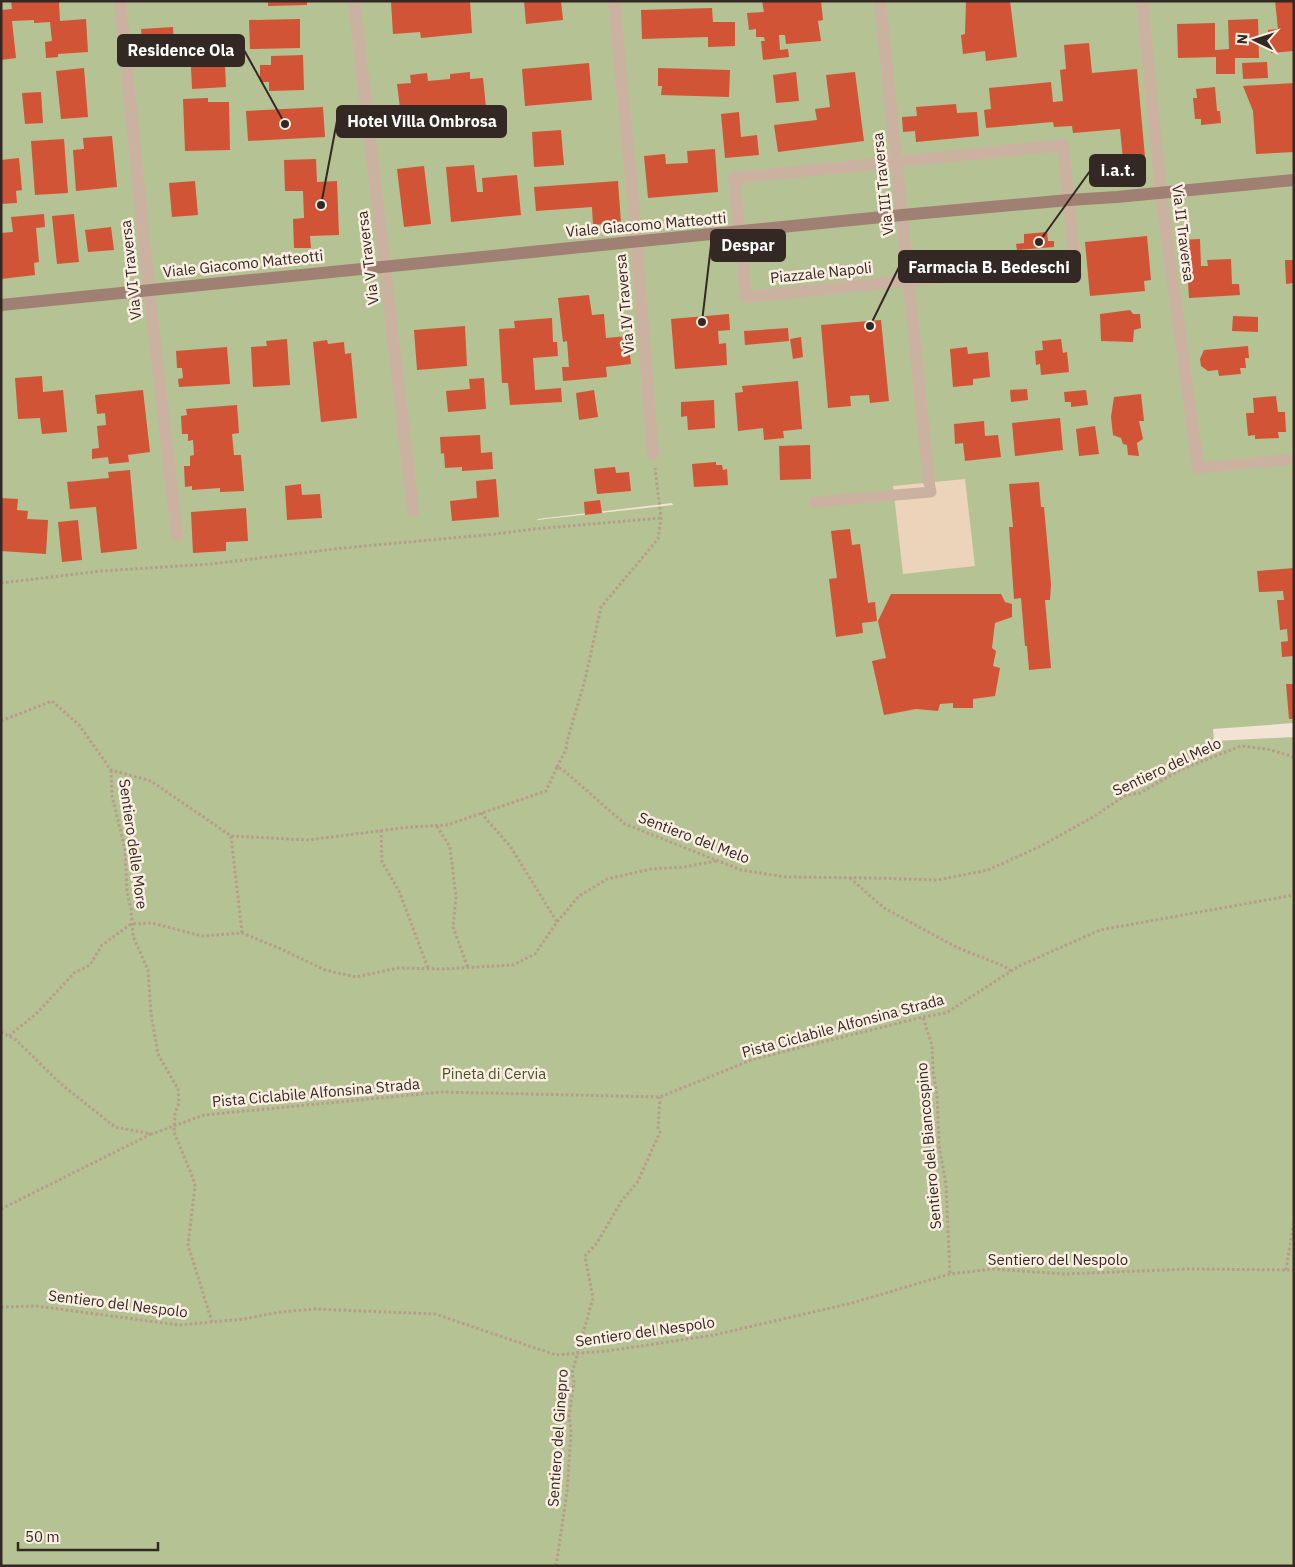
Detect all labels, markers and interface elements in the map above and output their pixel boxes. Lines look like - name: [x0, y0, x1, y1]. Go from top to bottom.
- north arrow: [1230, 15, 1280, 65]
- text: N: [1233, 33, 1251, 45]
- callout: Residence Ola: [118, 35, 244, 66]
- text: Residence Ola: [128, 40, 234, 60]
- callout: Hotel Villa Ombrosa: [337, 106, 506, 137]
- text: Hotel Villa Ombrosa: [347, 111, 497, 131]
- street label: Via III Traversa: [868, 132, 897, 237]
- callout: i.a.t.: [1090, 155, 1145, 186]
- text: i.a.t.: [1101, 160, 1135, 180]
- street label: Via II Traversa: [1168, 183, 1199, 282]
- street label: Viale Giacomo Matteotti: [565, 208, 727, 241]
- street label: Via V Traversa: [352, 210, 383, 306]
- street label: Via VI Traversa: [116, 219, 145, 321]
- callout: Despar: [711, 230, 785, 261]
- text: Despar: [721, 235, 775, 255]
- street label: Viale Giacomo Matteotti: [162, 246, 324, 281]
- callout: Farmacia B. Bedeschi: [899, 251, 1080, 282]
- street label: Via IV Traversa: [611, 253, 638, 355]
- text: Farmacia B. Bedeschi: [908, 257, 1070, 277]
- street label: Piazzale Napoli: [769, 258, 873, 287]
- street label: Sentiero del Melo: [1110, 733, 1224, 800]
- street label: Sentiero delle More: [115, 778, 152, 910]
- street label: Sentiero del Melo: [636, 808, 752, 867]
- street label: Pista Ciclabile Alfonsina Strada: [740, 989, 946, 1062]
- street label: Sentiero del Biancospino: [912, 1062, 945, 1230]
- park label: Pineta di Cervia: [442, 1064, 546, 1083]
- street label: Pista Ciclabile Alfonsina Strada: [211, 1074, 421, 1111]
- street label: Sentiero del Nespolo: [988, 1250, 1128, 1269]
- street label: Sentiero del Nespolo: [47, 1286, 189, 1321]
- street label: Sentiero del Nespolo: [574, 1312, 716, 1351]
- street label: Sentiero del Ginepro: [543, 1368, 572, 1508]
- scale bar: [18, 1520, 158, 1552]
- text: 50 m: [25, 1527, 60, 1546]

